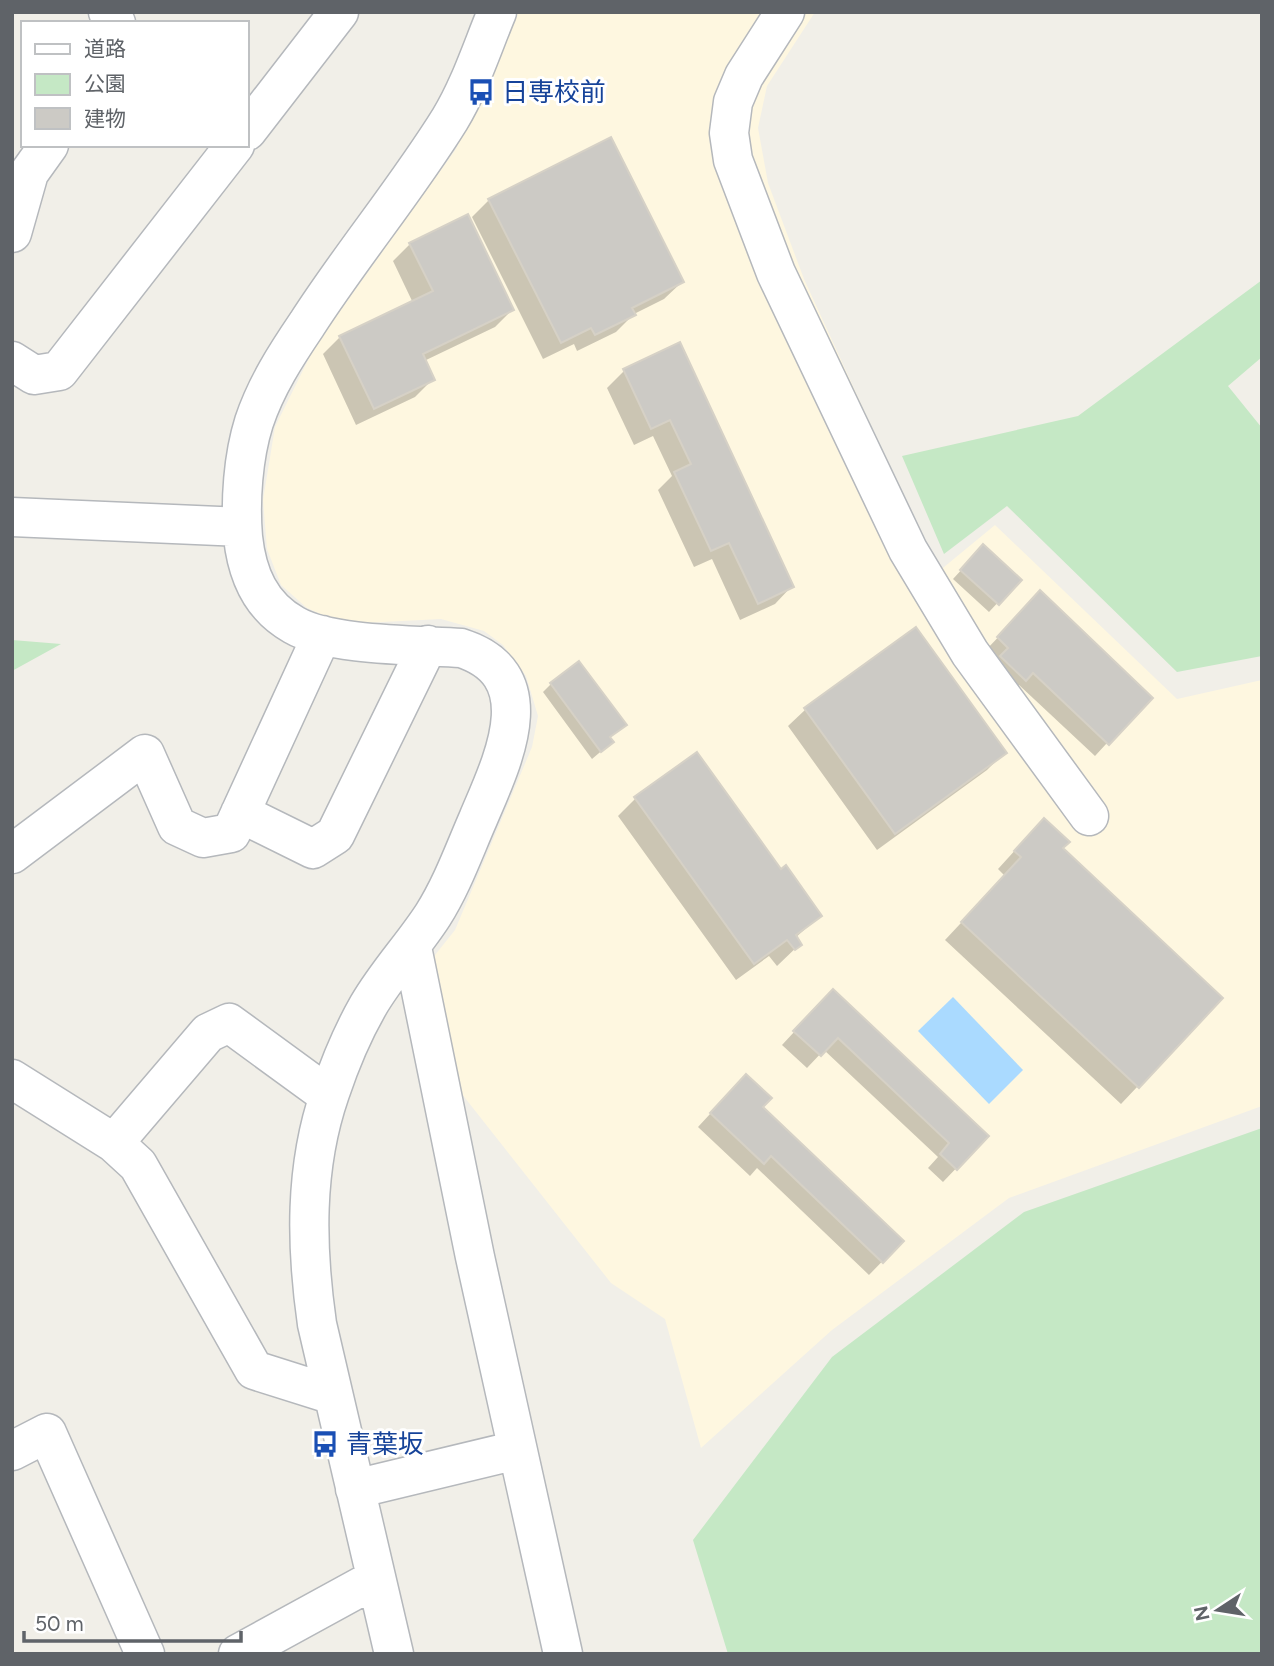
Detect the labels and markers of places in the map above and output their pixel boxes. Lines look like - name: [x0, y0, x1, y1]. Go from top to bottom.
- place label: 日専校前: [502, 76, 606, 108]
- bus stop icon: 日専校前: [466, 77, 496, 107]
- place label: 青葉坂: [346, 1428, 424, 1460]
- bus stop icon: 青葉坂: [310, 1429, 340, 1459]

